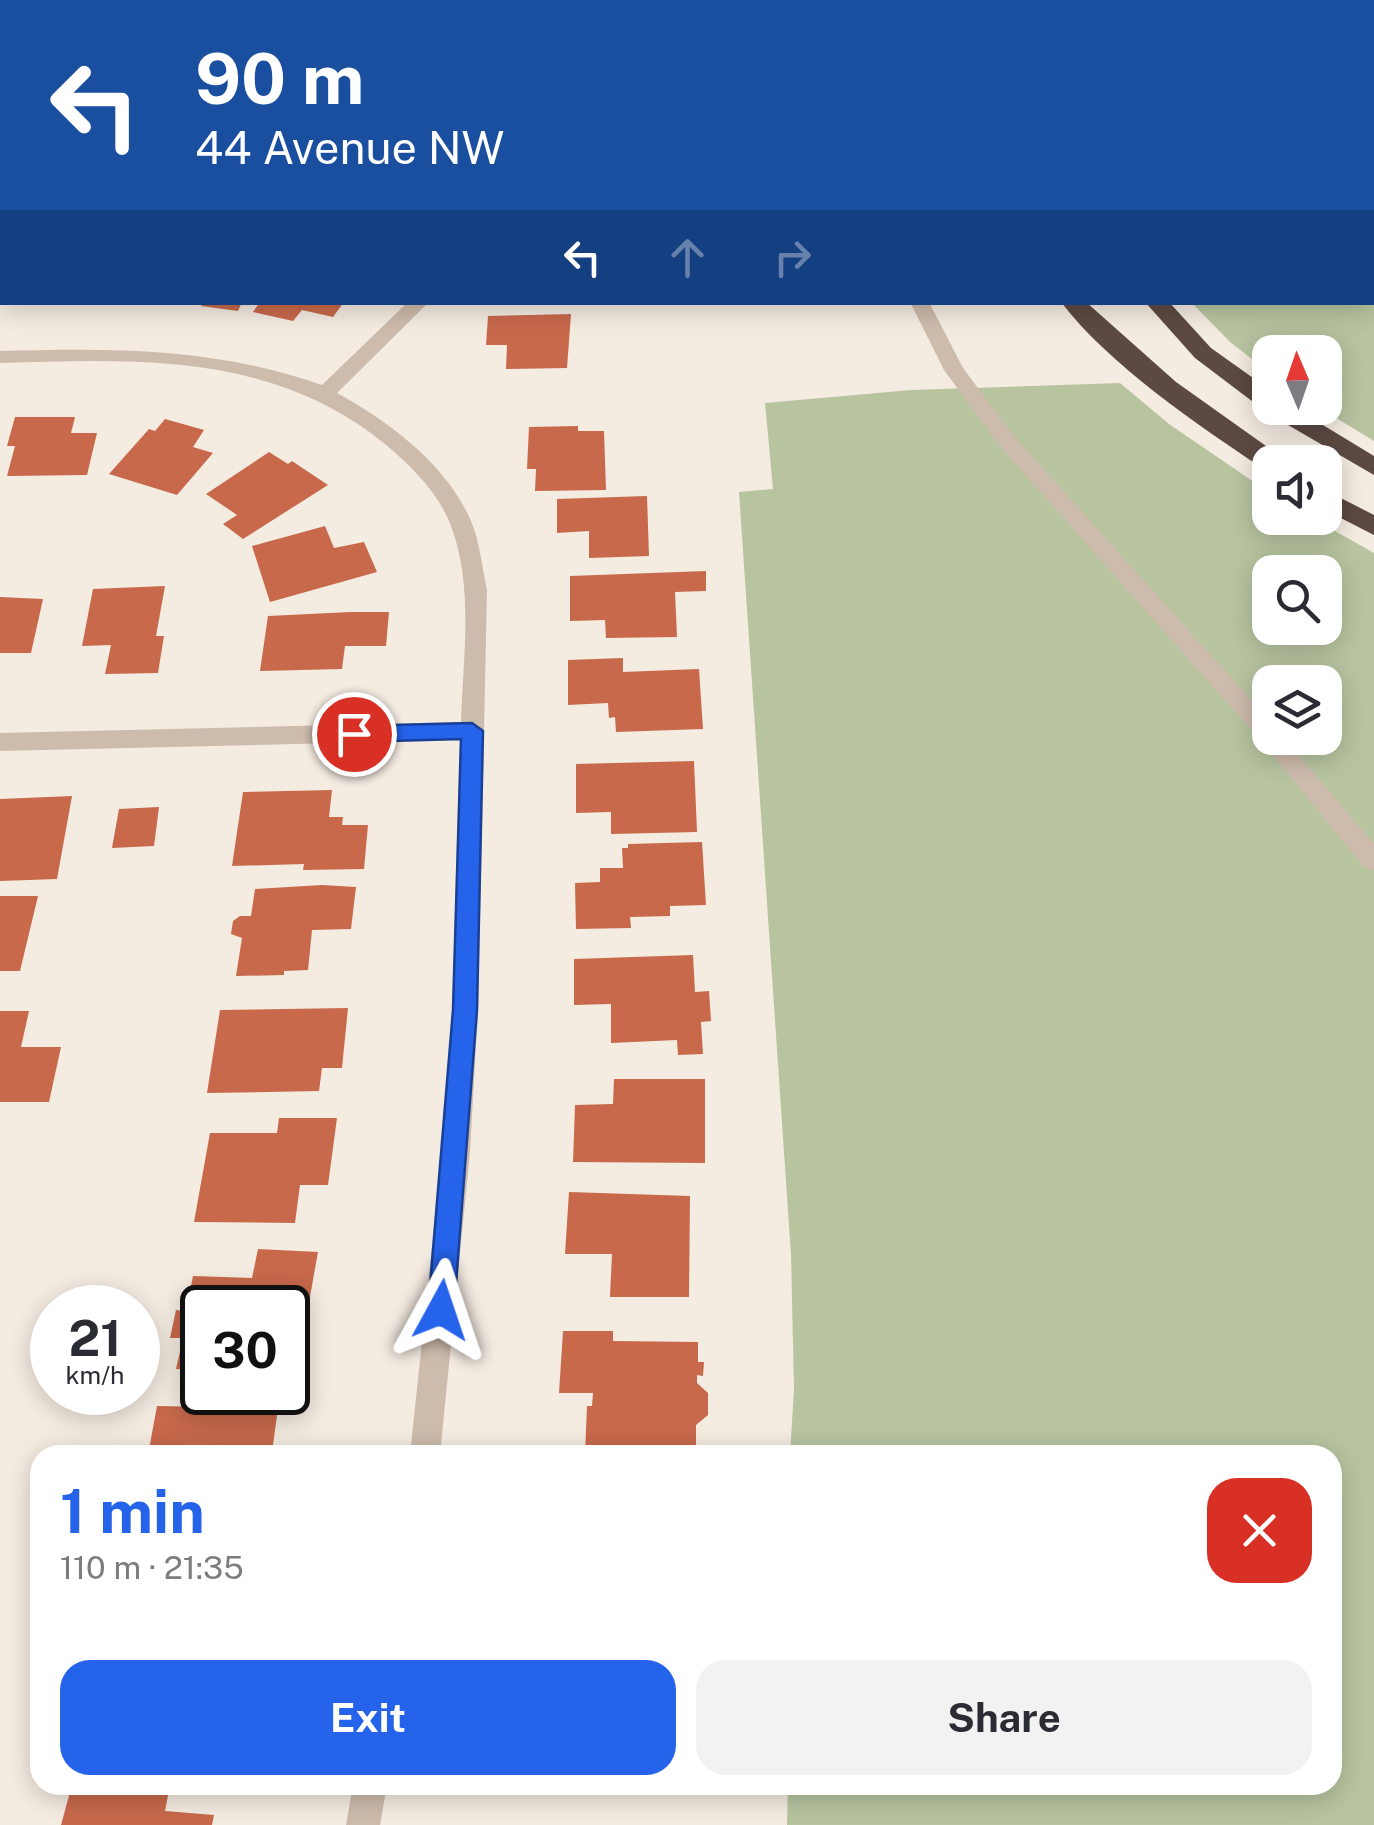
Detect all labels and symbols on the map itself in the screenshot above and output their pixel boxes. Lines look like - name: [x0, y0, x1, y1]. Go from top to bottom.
- north arrow: [1252, 335, 1342, 425]
- pin: [312, 692, 397, 777]
- position arrow: [389, 1258, 493, 1362]
- speed limit sign: 30: [180, 1285, 310, 1415]

